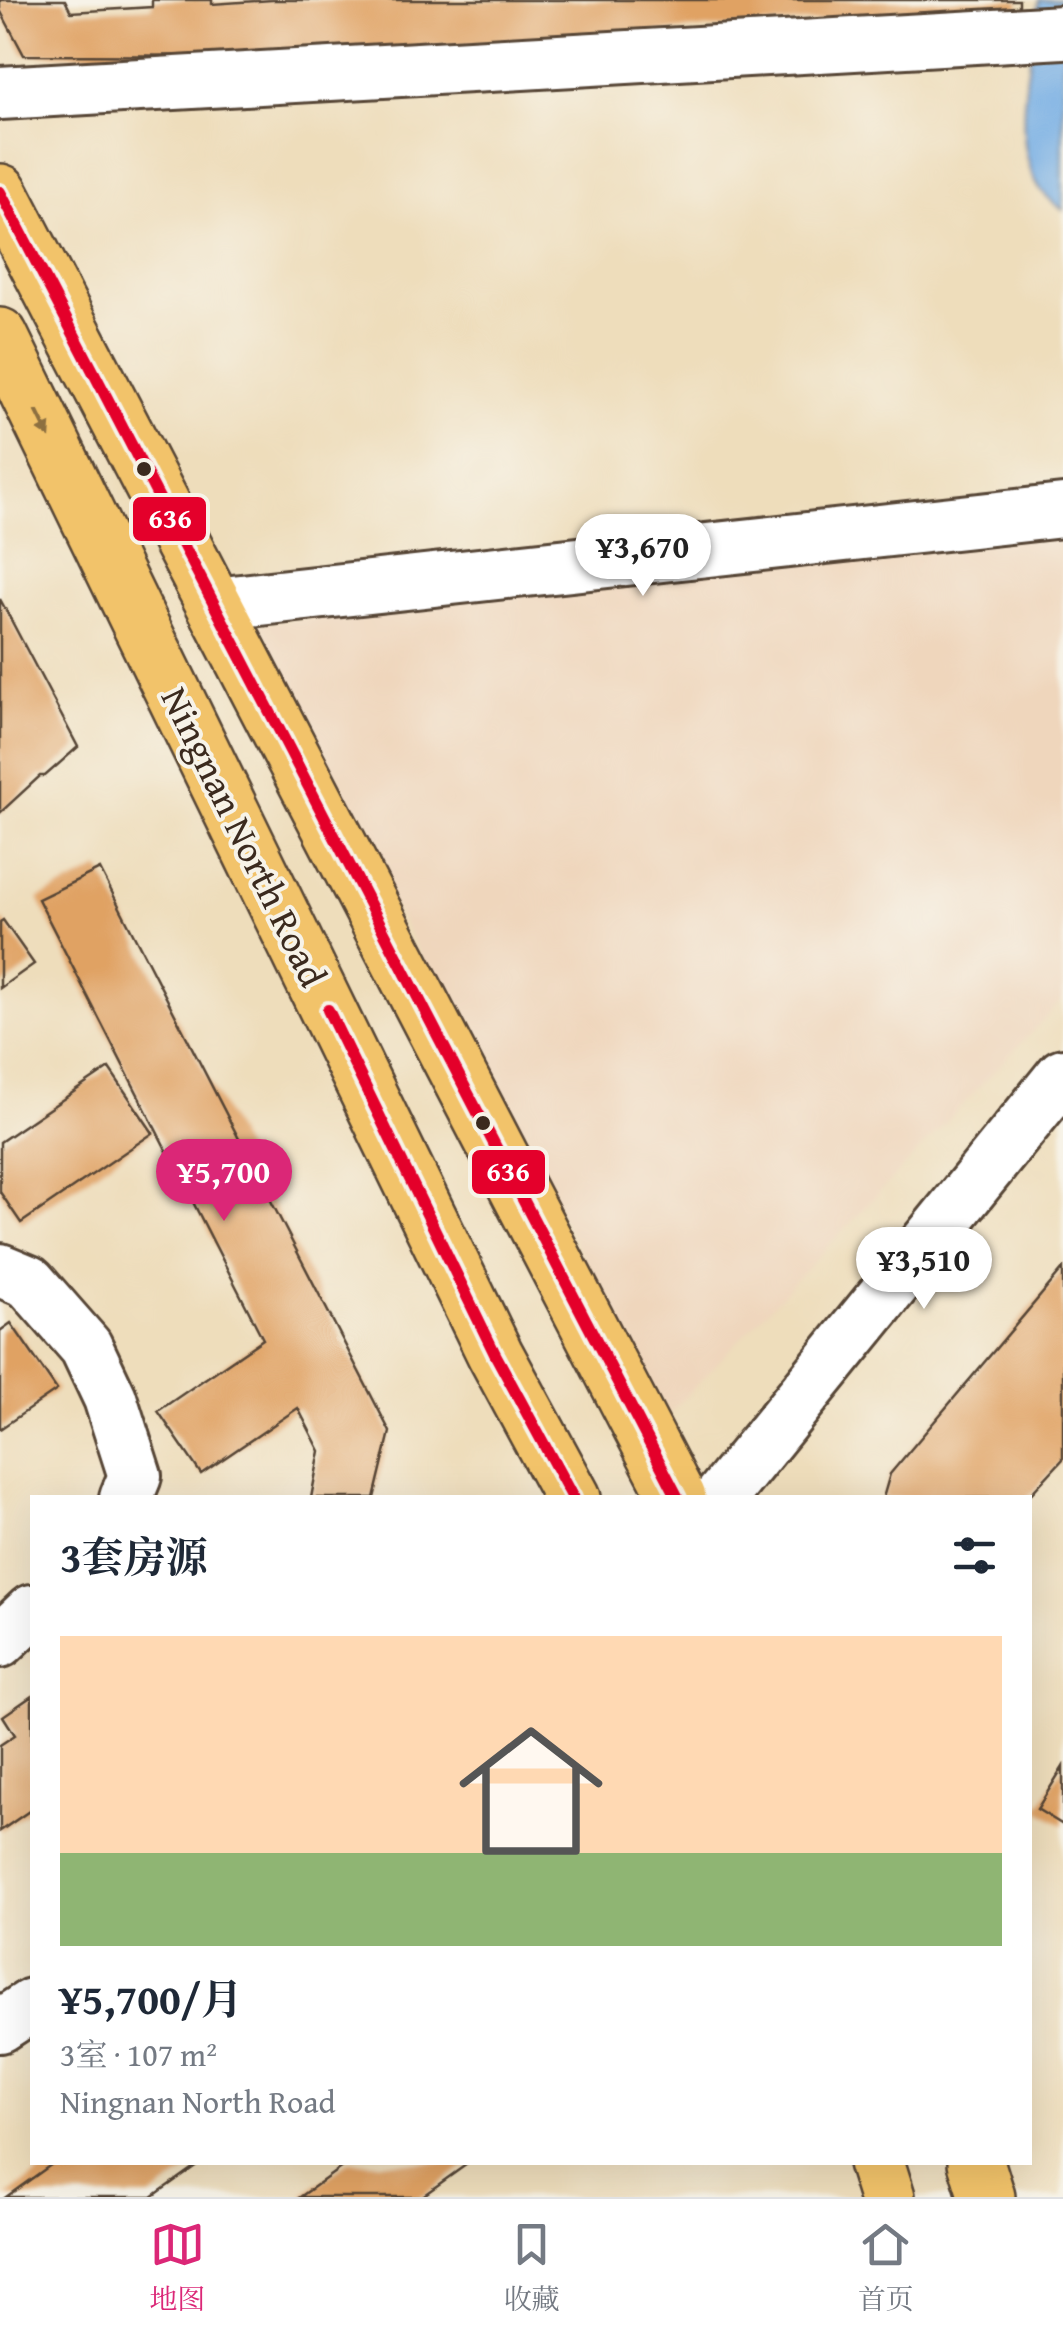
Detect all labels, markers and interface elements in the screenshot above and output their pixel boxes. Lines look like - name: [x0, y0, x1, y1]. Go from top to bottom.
- one-way arrow: [34, 409, 51, 438]
- unlabelled marker: [134, 459, 154, 479]
- line badge: 636: [131, 495, 208, 543]
- text: 636: [148, 497, 192, 538]
- pin: ¥3,670: [562, 514, 724, 599]
- text: ¥3,670: [597, 523, 689, 570]
- street label: Ningnan North Road: [148, 677, 342, 997]
- unlabelled marker: [473, 1113, 493, 1133]
- pin: ¥5,700: [143, 1139, 305, 1224]
- text: ¥5,700: [178, 1148, 270, 1195]
- line badge: 636: [470, 1148, 547, 1196]
- text: 636: [486, 1150, 530, 1191]
- pin: ¥3,510: [843, 1227, 1005, 1312]
- text: ¥3,510: [878, 1236, 970, 1283]
- text: 3套房源: [60, 1526, 208, 1587]
- icon: filters: [947, 1528, 1002, 1583]
- icon: home: [441, 1701, 621, 1881]
- text: ¥5,700/月: [60, 1968, 243, 2029]
- text: 3室 · 107 m²: [60, 2031, 217, 2078]
- text: Ningnan North Road: [60, 2078, 336, 2125]
- tab: 地图: [149, 2217, 205, 2319]
- tab: 收藏: [503, 2217, 560, 2319]
- tab: 首页: [858, 2217, 914, 2319]

